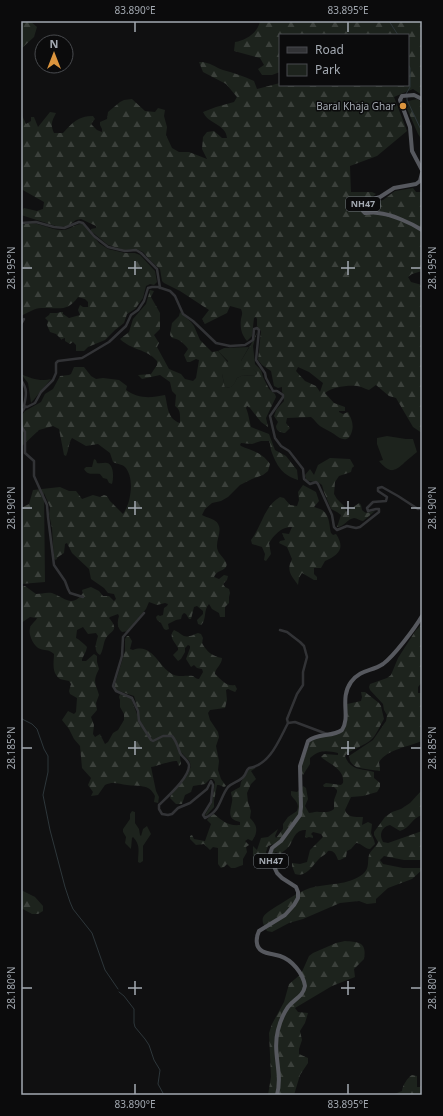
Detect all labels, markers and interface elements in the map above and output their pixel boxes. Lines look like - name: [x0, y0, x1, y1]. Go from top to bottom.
- text: 83.890°E: [114, 3, 156, 17]
- text: 83.895°E: [327, 3, 369, 17]
- north arrow: [34, 34, 74, 74]
- legend: [279, 34, 409, 86]
- text: N: [50, 36, 58, 51]
- text: Road: [315, 41, 344, 58]
- text: Park: [315, 61, 341, 78]
- place label: Baral Khaja Ghar: [316, 99, 395, 113]
- marker: Baral Khaja Ghar: [398, 101, 408, 111]
- road number: NH47: [346, 197, 380, 211]
- text: 28.195°N: [4, 246, 18, 290]
- text: 28.195°N: [425, 246, 439, 290]
- text: 28.190°N: [4, 486, 18, 530]
- text: 28.190°N: [425, 486, 439, 530]
- text: 28.185°N: [4, 726, 18, 770]
- text: 28.185°N: [425, 726, 439, 770]
- road number: NH47: [254, 854, 288, 868]
- text: 28.180°N: [4, 966, 18, 1010]
- text: 28.180°N: [425, 966, 439, 1010]
- text: 83.890°E: [114, 1097, 156, 1111]
- text: 83.895°E: [327, 1097, 369, 1111]

